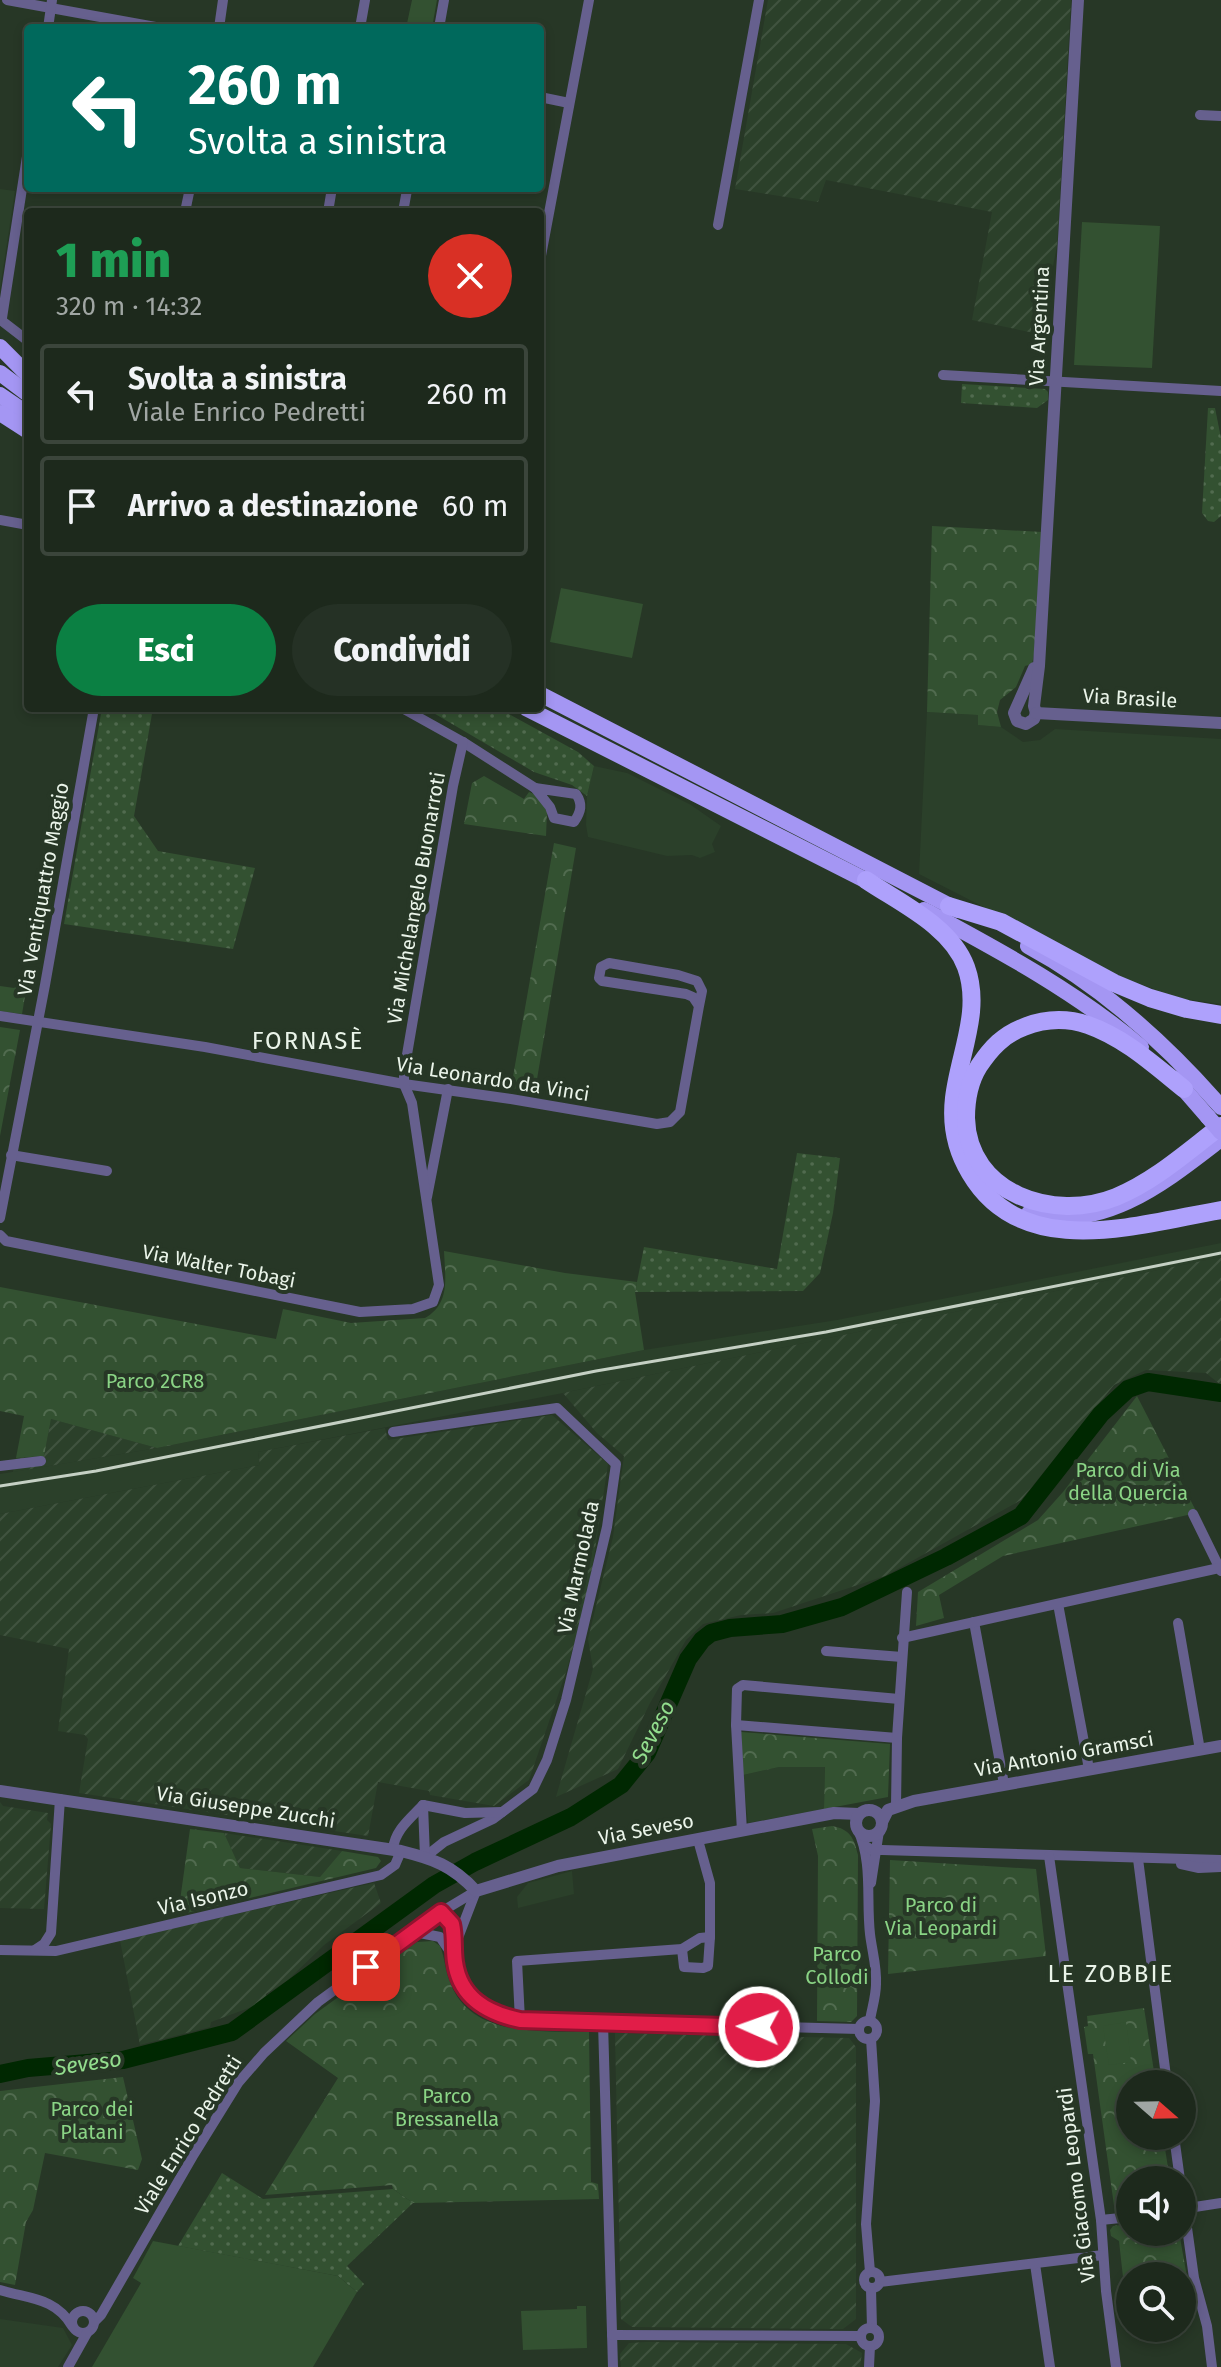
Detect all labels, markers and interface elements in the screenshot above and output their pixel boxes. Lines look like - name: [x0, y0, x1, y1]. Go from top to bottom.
- text: 260 m: [188, 52, 342, 119]
- icon: left: [56, 56, 160, 160]
- text: Svolta a sinistra: [188, 120, 448, 164]
- text: 1 min: [56, 232, 171, 290]
- button: close: [428, 234, 512, 318]
- street label: Via Argentina: [1024, 265, 1054, 387]
- text: 320 m · 14:32: [56, 291, 202, 322]
- text: Svolta a sinistra: [128, 361, 347, 397]
- icon: left: [60, 372, 104, 416]
- text: 260 m: [427, 376, 508, 412]
- text: Viale Enrico Pedretti: [128, 397, 366, 428]
- icon: arrive: [60, 484, 104, 528]
- text: Arrivo a destinazione: [128, 488, 418, 524]
- text: 60 m: [442, 488, 508, 524]
- button: Esci: [56, 604, 276, 696]
- button: Condividi: [292, 604, 512, 696]
- street label: Via Brasile: [1082, 684, 1178, 712]
- street label: Via Michelangelo Buonarroti: [382, 770, 450, 1026]
- street label: Via Ventiquattro Maggio: [12, 780, 74, 998]
- district label: FORNASÈ: [252, 1026, 364, 1055]
- street label: Via Leonardo da Vinci: [395, 1052, 591, 1106]
- street label: Via Walter Tobagi: [140, 1239, 298, 1293]
- park label: Parco 2CR8: [106, 1369, 204, 1393]
- park label: Parco di Via della Quercia: [1068, 1458, 1188, 1505]
- street label: Via Marmolada: [552, 1498, 604, 1636]
- water label: Seveso: [625, 1696, 681, 1769]
- street label: Via Antonio Gramsci: [973, 1726, 1155, 1782]
- street label: Via Giuseppe Zucchi: [155, 1781, 337, 1833]
- street label: Via Seveso: [596, 1808, 696, 1850]
- street label: Via Isonzo: [156, 1876, 250, 1920]
- park label: Parco di Via Leopardi: [885, 1893, 997, 1940]
- pin: [332, 1933, 400, 2001]
- park label: Parco Collodi: [805, 1942, 869, 1989]
- icon: arrive: [344, 1945, 388, 1989]
- district label: LE ZOBBIE: [1048, 1960, 1174, 1988]
- position arrow: [717, 1985, 801, 2069]
- water label: Seveso: [51, 2045, 124, 2081]
- street label: Viale Enrico Pedretti: [129, 2051, 247, 2219]
- north arrow: [1116, 2070, 1196, 2150]
- map controls: [1116, 2070, 1196, 2342]
- park label: Parco Bressanella: [395, 2084, 499, 2131]
- street label: Via Giacomo Leopardi: [1052, 2086, 1100, 2284]
- park label: Parco dei Platani: [50, 2097, 134, 2144]
- button: sound: [1116, 2166, 1196, 2246]
- button: search: [1116, 2262, 1196, 2342]

